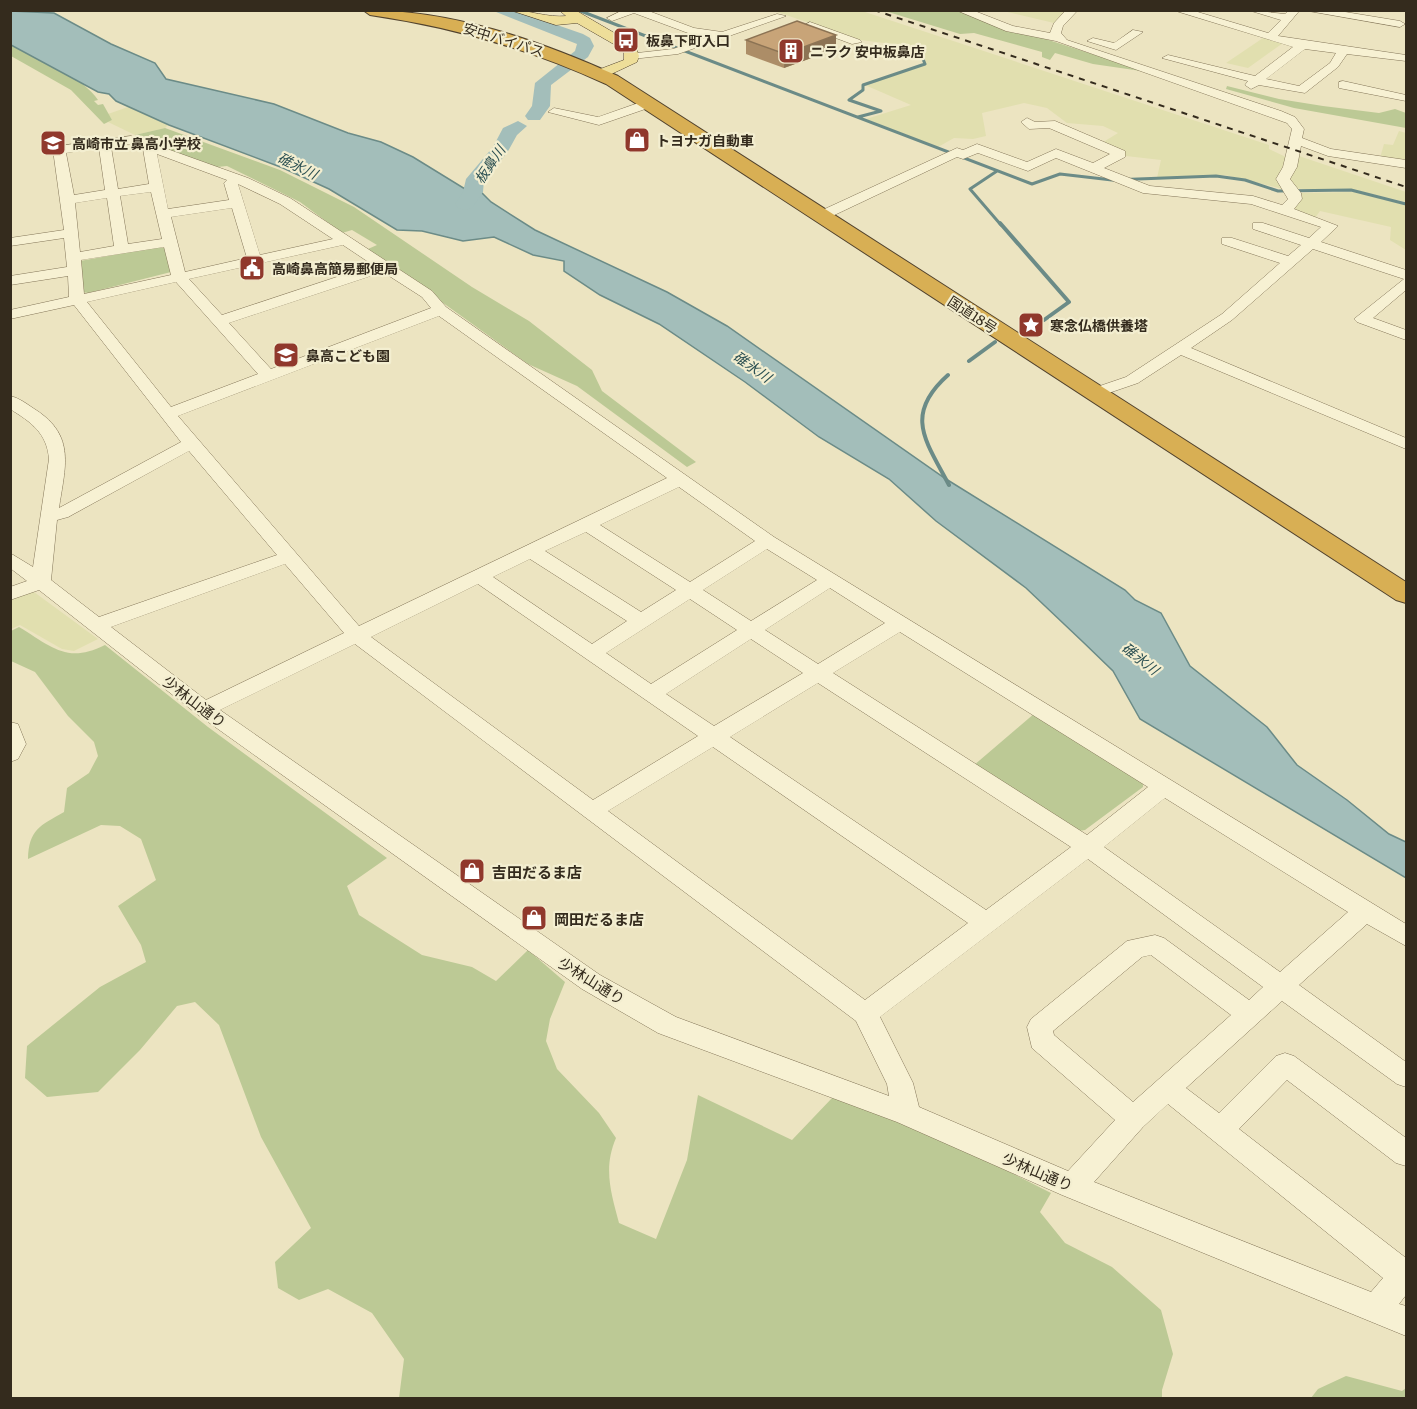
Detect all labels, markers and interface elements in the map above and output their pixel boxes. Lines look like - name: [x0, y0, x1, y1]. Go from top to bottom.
- street label: 安中バイパス: [461, 17, 547, 61]
- bus stop icon: 板鼻下町入口: [611, 25, 641, 55]
- place label: 板鼻下町入口: [646, 30, 730, 50]
- building icon: ニラク 安中板鼻店: [776, 36, 806, 66]
- place label: ニラク 安中板鼻店: [810, 41, 925, 61]
- shop icon: トヨナガ自動車: [622, 125, 652, 155]
- school or university icon: 高崎市立 鼻高小学校: [38, 128, 68, 158]
- place label: トヨナガ自動車: [656, 130, 754, 150]
- place label: 高崎市立 鼻高小学校: [72, 133, 201, 153]
- water label: 板鼻川: [469, 139, 510, 187]
- water label: 碓氷川: [275, 147, 323, 184]
- public building icon: 高崎鼻高簡易郵便局: [237, 253, 267, 283]
- place label: 高崎鼻高簡易郵便局: [272, 258, 398, 278]
- street label: 国道18号: [944, 291, 1002, 337]
- place icon: 寒念仏橋供養塔: [1016, 310, 1046, 340]
- place label: 寒念仏橋供養塔: [1050, 315, 1148, 335]
- school or university icon: 鼻高こども園: [271, 340, 301, 370]
- place label: 鼻高こども園: [306, 345, 390, 365]
- water label: 碓氷川: [730, 346, 778, 387]
- water label: 碓氷川: [1118, 637, 1165, 680]
- street label: 少林山通り: [158, 669, 232, 733]
- shop icon: 吉田だるま店: [457, 856, 487, 886]
- place label: 吉田だるま店: [492, 860, 582, 883]
- shop icon: 岡田だるま店: [519, 903, 549, 933]
- place label: 岡田だるま店: [554, 907, 644, 930]
- street label: 少林山通り: [554, 950, 630, 1010]
- street label: 少林山通り: [999, 1146, 1077, 1196]

